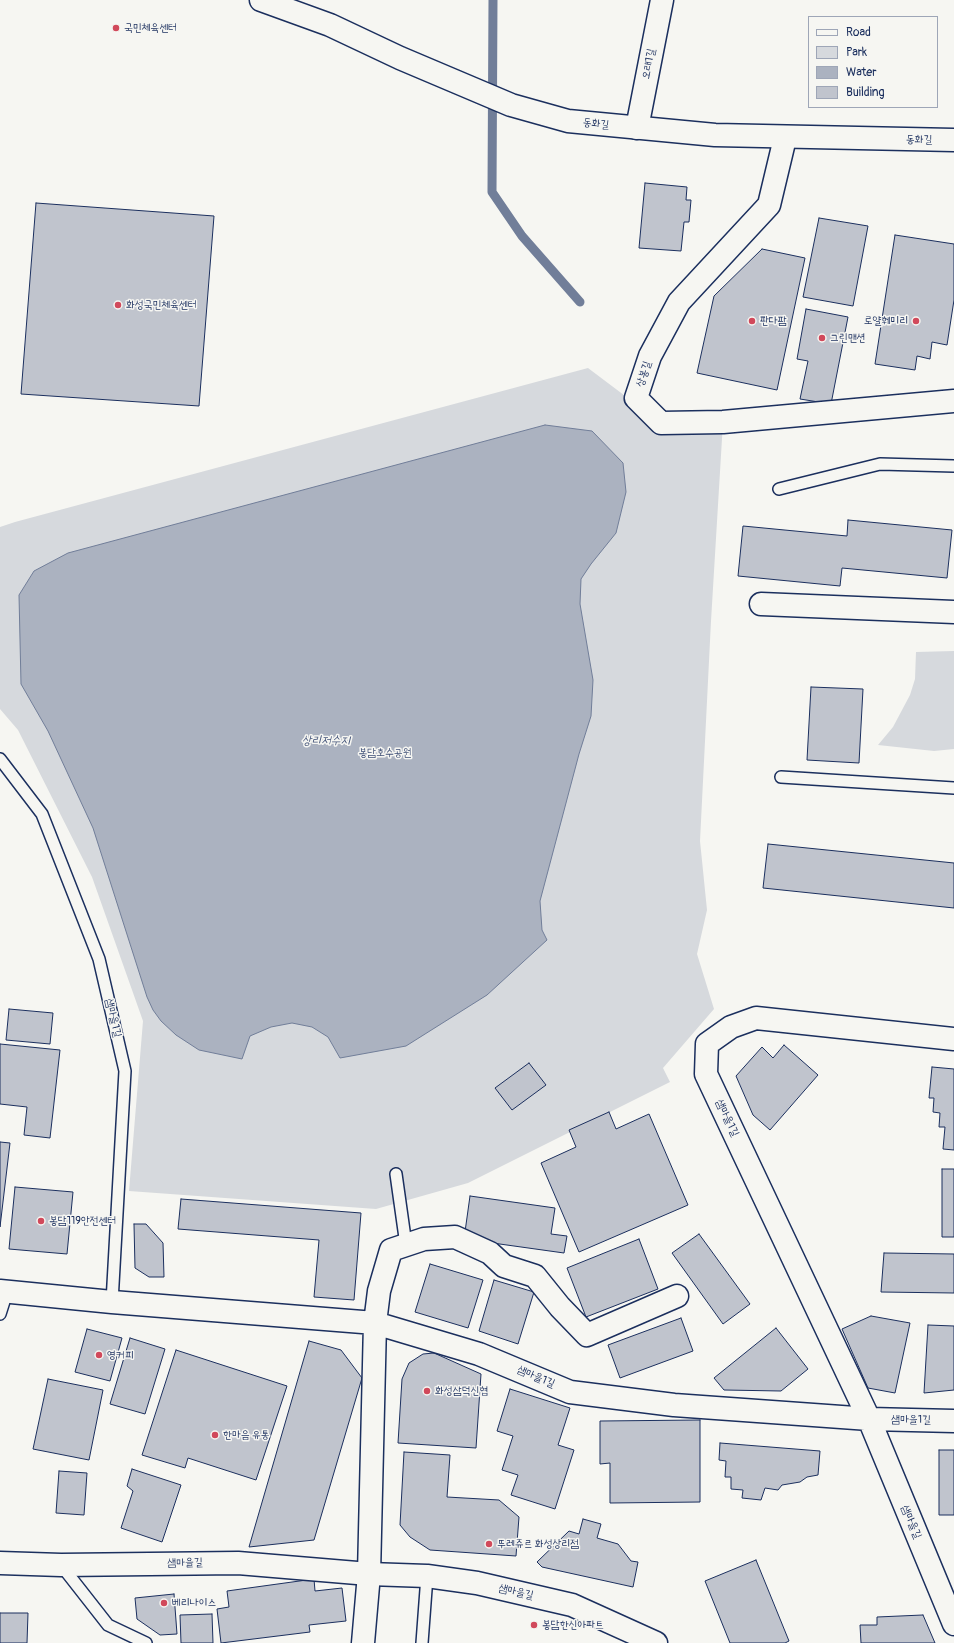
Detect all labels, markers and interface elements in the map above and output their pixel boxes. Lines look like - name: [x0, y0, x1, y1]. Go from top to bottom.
- legend: [808, 16, 938, 108]
- place label: 국민체육센터: [124, 21, 177, 35]
- marker: 국민체육센터: [111, 23, 121, 33]
- text: Road: [846, 25, 871, 40]
- text: Park: [846, 45, 867, 60]
- street label: 오래1길: [640, 48, 658, 80]
- text: Water: [846, 65, 877, 80]
- text: Building: [846, 85, 885, 100]
- street label: 동화길: [582, 116, 610, 132]
- street label: 동화길: [906, 133, 932, 147]
- place label: 화성국민체육센터: [126, 298, 197, 312]
- marker: 화성국민체육센터: [113, 300, 123, 310]
- place label: 판다팜: [760, 314, 787, 328]
- place label: 로얄훼미리: [864, 314, 908, 328]
- marker: 판다팜: [747, 316, 757, 326]
- marker: 로얄훼미리: [911, 316, 921, 326]
- place label: 그린맨션: [830, 331, 865, 345]
- marker: 그린맨션: [817, 333, 827, 343]
- street label: 상봉길: [634, 359, 654, 389]
- water label: 상리저수지: [302, 734, 350, 748]
- park label: 봉담호수공원: [358, 746, 412, 760]
- street label: 샘마을1길: [102, 997, 124, 1039]
- street label: 샘마을1길: [713, 1097, 741, 1139]
- place label: 봉담119안전센터: [49, 1214, 116, 1228]
- marker: 봉담119안전센터: [36, 1216, 46, 1226]
- place label: 영커피: [107, 1348, 134, 1362]
- marker: 영커피: [94, 1350, 104, 1360]
- street label: 샘마을1길: [515, 1363, 557, 1391]
- place label: 화성삼덕신협: [435, 1384, 488, 1398]
- marker: 화성삼덕신협: [422, 1386, 432, 1396]
- street label: 샘마을1길: [891, 1413, 931, 1427]
- place label: 한마음 유통: [223, 1428, 270, 1442]
- marker: 한마음 유통: [210, 1430, 220, 1440]
- street label: 샘마을길: [898, 1503, 924, 1541]
- place label: 뚜레쥬르 화성상리점: [497, 1537, 579, 1551]
- marker: 뚜레쥬르 화성상리점: [484, 1539, 494, 1549]
- street label: 샘마을길: [167, 1556, 203, 1570]
- street label: 샘마을길: [497, 1582, 535, 1602]
- place label: 베리나이스: [172, 1596, 216, 1610]
- marker: 베리나이스: [159, 1598, 169, 1608]
- place label: 봉담한신아파트: [542, 1618, 604, 1632]
- marker: 봉담한신아파트: [529, 1620, 539, 1630]

